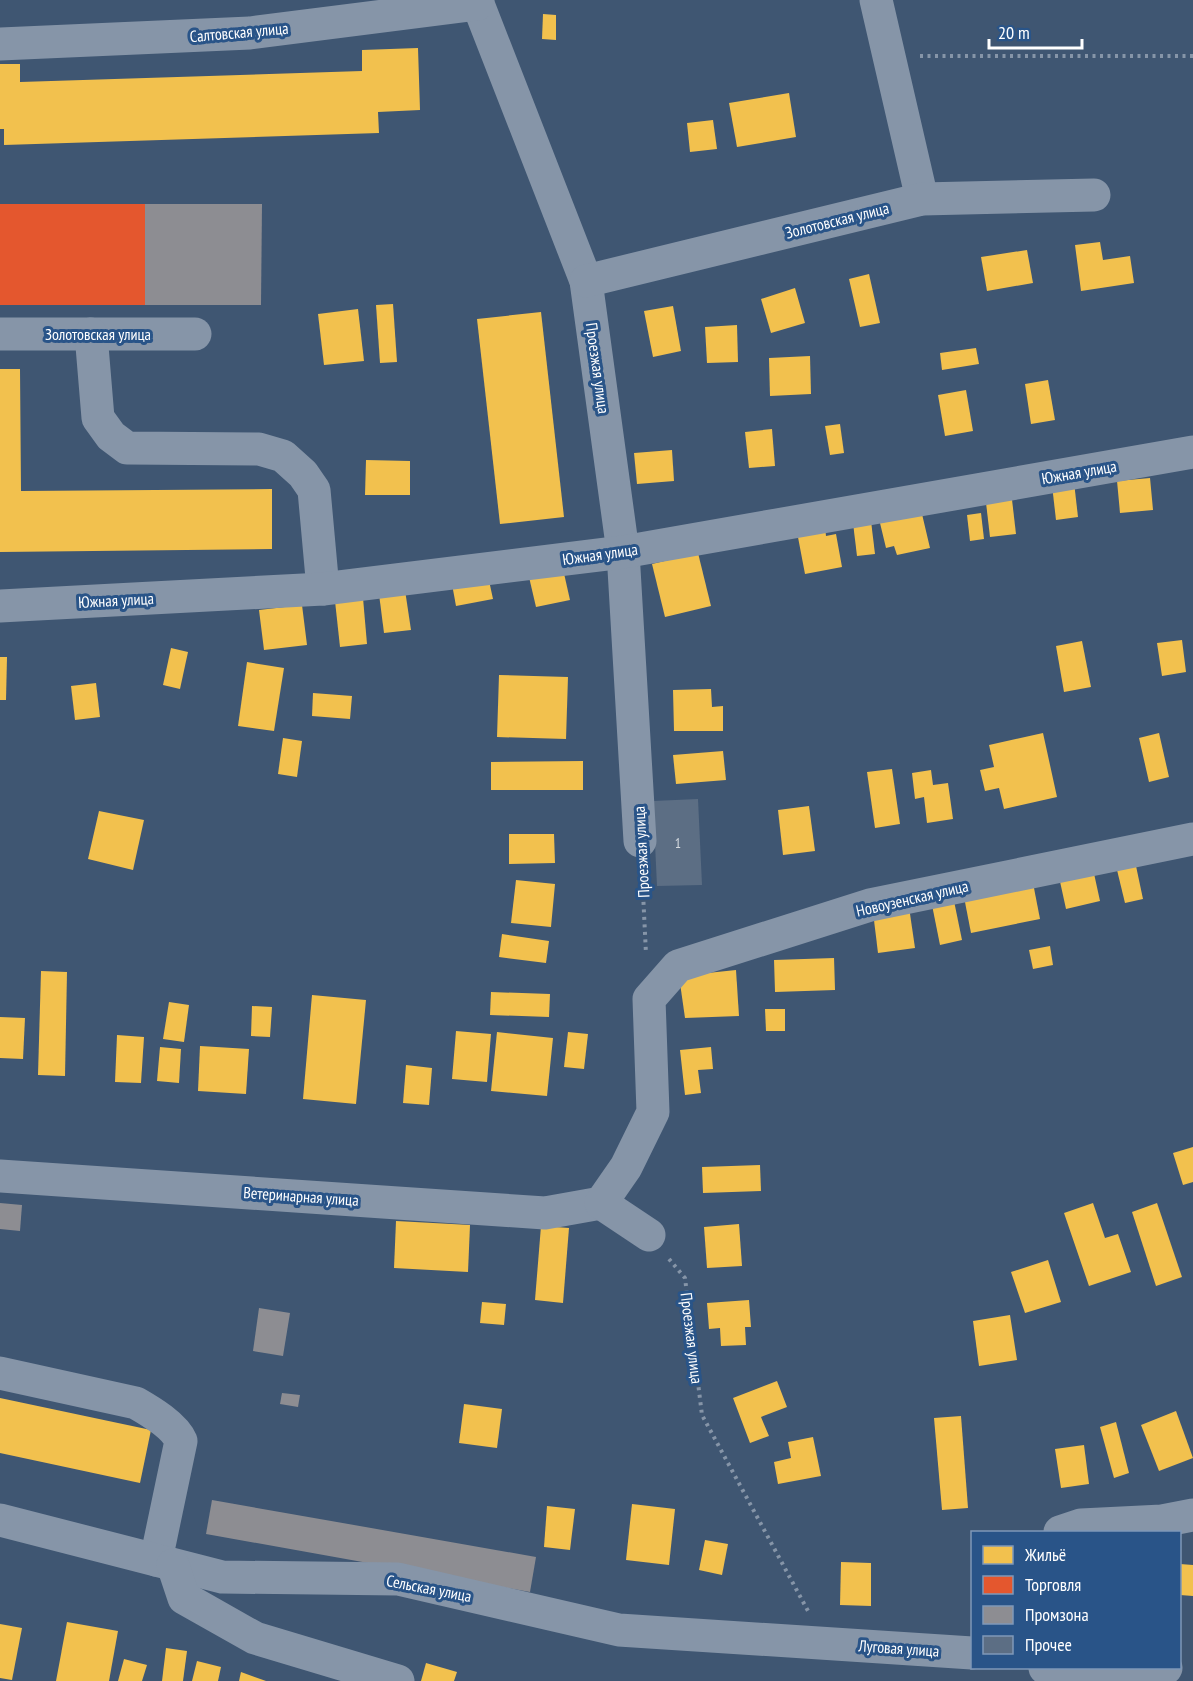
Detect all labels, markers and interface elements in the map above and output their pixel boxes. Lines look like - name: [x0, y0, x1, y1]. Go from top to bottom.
- scale bar: [989, 12, 1082, 50]
- street label: Салтовская улица: [189, 18, 289, 46]
- text: 20 m: [998, 21, 1030, 44]
- street label: Золотовская улица: [783, 197, 891, 243]
- street label: Проезжая улица: [582, 321, 614, 415]
- street label: Золотовская улица: [45, 324, 151, 344]
- street label: Южная улица: [1040, 456, 1118, 488]
- street label: Южная улица: [561, 539, 639, 569]
- street label: Южная улица: [78, 588, 154, 612]
- street label: Проезжая улица: [629, 806, 653, 898]
- house number: 1: [675, 834, 681, 852]
- street label: Новоузенская улица: [854, 875, 970, 921]
- street label: Ветеринарная улица: [243, 1182, 359, 1210]
- street label: Проезжая улица: [676, 1291, 708, 1385]
- legend: [971, 1531, 1181, 1669]
- text: Жильё: [1024, 1543, 1066, 1566]
- street label: Сельская улица: [385, 1570, 473, 1606]
- text: Торговля: [1025, 1573, 1081, 1596]
- text: Промзона: [1025, 1603, 1089, 1626]
- text: Прочее: [1025, 1633, 1072, 1656]
- street label: Луговая улица: [857, 1635, 940, 1661]

